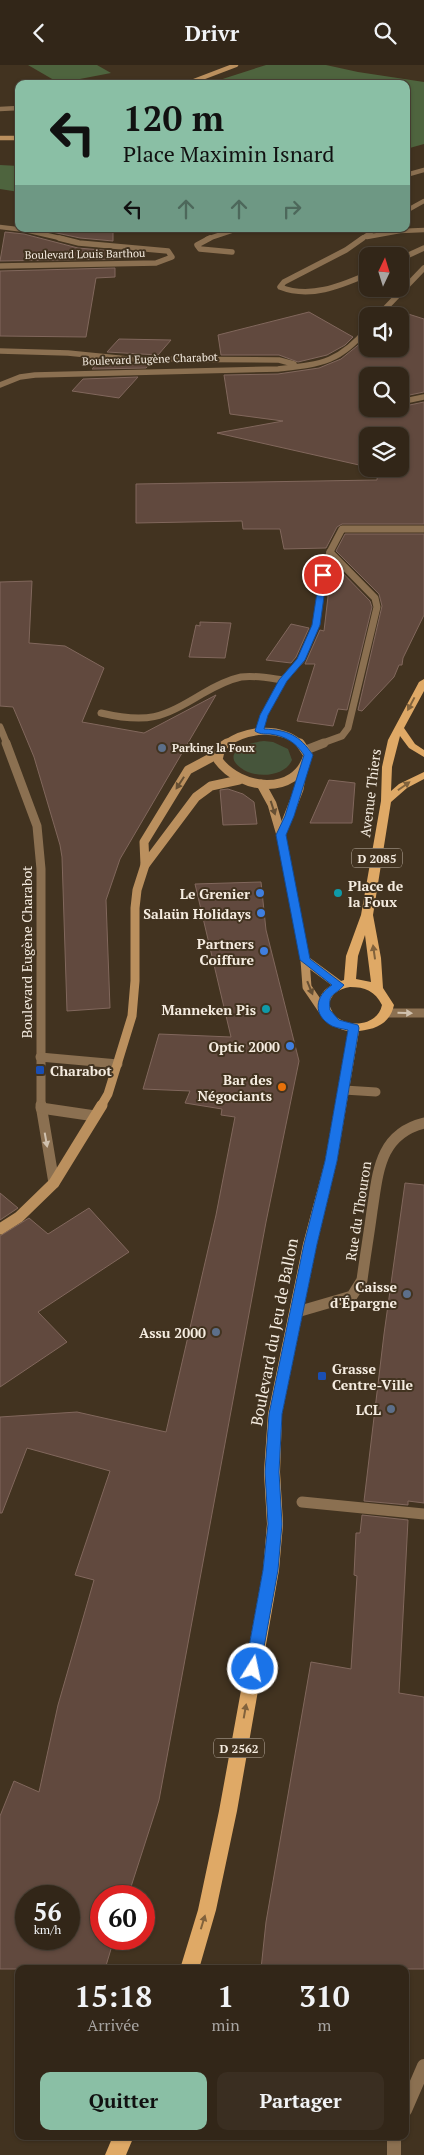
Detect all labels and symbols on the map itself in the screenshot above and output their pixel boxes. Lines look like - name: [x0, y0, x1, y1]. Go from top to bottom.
- street label: Boulevard Louis Barthou: [25, 246, 146, 262]
- north arrow: [359, 247, 409, 297]
- street label: Boulevard Eugène Charabot: [82, 350, 218, 368]
- pin: [302, 554, 344, 596]
- one-way arrow: [407, 697, 415, 712]
- place label: Parking la Foux: [172, 741, 256, 755]
- marker: Parking la Foux: [156, 742, 168, 754]
- street label: Avenue Thiers: [355, 748, 385, 838]
- one-way arrow: [175, 776, 185, 789]
- one-way arrow: [397, 781, 411, 791]
- one-way arrow: [270, 801, 277, 816]
- road number: D 2085: [352, 849, 402, 867]
- street label: Boulevard Eugène Charabot: [17, 865, 36, 1038]
- place label: Place de la Foux: [348, 876, 404, 911]
- place label: Le Grenier: [180, 884, 250, 903]
- marker: Le Grenier: [254, 887, 266, 899]
- marker: Place de la Foux: [332, 887, 344, 899]
- place label: Salaün Holidays: [143, 904, 251, 923]
- marker: Salaün Holidays: [255, 907, 267, 919]
- place label: Partners Coiffure: [197, 934, 254, 969]
- one-way arrow: [370, 944, 378, 960]
- marker: Partners Coiffure: [258, 945, 270, 957]
- one-way arrow: [306, 980, 314, 995]
- place label: Manneken Pis: [161, 1000, 256, 1019]
- marker: Manneken Pis: [260, 1003, 272, 1015]
- one-way arrow: [398, 1009, 414, 1017]
- place label: Optic 2000: [209, 1037, 280, 1056]
- marker: Optic 2000: [284, 1040, 296, 1052]
- place label: Charabot: [50, 1061, 112, 1080]
- marker: Charabot: [34, 1064, 46, 1076]
- place label: Bar des Négociants: [198, 1070, 272, 1105]
- marker: Bar des Négociants: [276, 1081, 288, 1093]
- one-way arrow: [43, 1132, 51, 1148]
- street label: Rue du Thouron: [341, 1159, 375, 1262]
- street label: Boulevard du Jeu de Ballon: [245, 1236, 303, 1428]
- place label: Caisse d'Épargne: [330, 1277, 397, 1312]
- marker: Caisse d'Épargne: [401, 1288, 413, 1300]
- place label: Assu 2000: [139, 1323, 206, 1342]
- marker: Assu 2000: [210, 1326, 222, 1338]
- place label: Grasse Centre-Ville: [332, 1359, 414, 1394]
- marker: Grasse Centre-Ville: [316, 1370, 328, 1382]
- place label: LCL: [356, 1400, 381, 1419]
- marker: LCL: [385, 1403, 397, 1415]
- position arrow: [226, 1642, 278, 1694]
- one-way arrow: [242, 1703, 250, 1719]
- road number: D 2562: [214, 1739, 264, 1757]
- speed limit sign: 60: [90, 1885, 155, 1950]
- one-way arrow: [200, 1915, 208, 1930]

